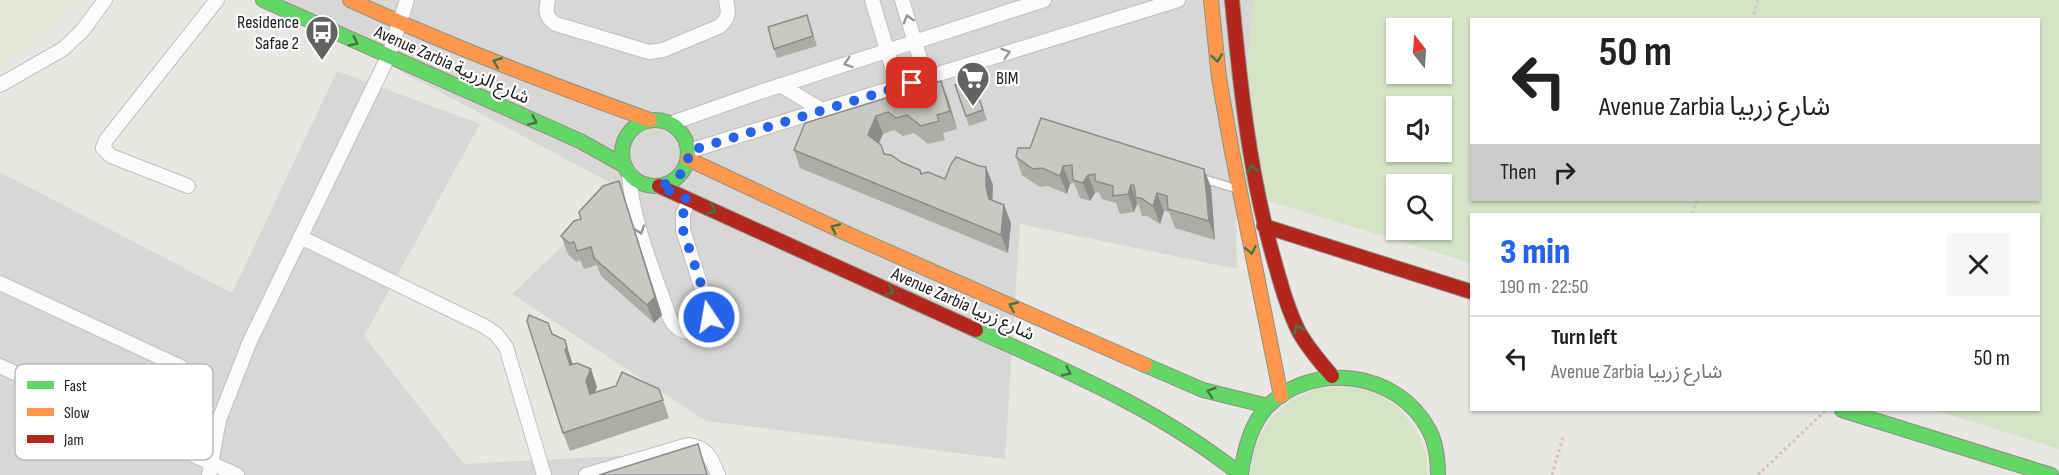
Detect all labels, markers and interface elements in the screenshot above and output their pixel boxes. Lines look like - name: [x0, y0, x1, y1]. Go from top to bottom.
- place label: Residence Safae 2: [237, 12, 299, 54]
- bus stop icon: Residence Safae 2: [304, 14, 340, 61]
- one-way arrow: [903, 14, 915, 25]
- north arrow: [1386, 18, 1452, 84]
- map controls: [1386, 18, 1452, 240]
- street label: Avenue Zarbia شارع الزربية: [369, 21, 533, 111]
- text: 50 m: [1599, 27, 1672, 78]
- one-way arrow: [348, 35, 359, 47]
- icon: left: [1500, 42, 1578, 120]
- one-way arrow: [1000, 48, 1011, 61]
- one-way arrow: [1210, 54, 1223, 63]
- one-way arrow: [843, 56, 854, 68]
- one-way arrow: [493, 57, 504, 69]
- pin: [886, 57, 937, 108]
- supermarket icon: BIM: [955, 60, 991, 107]
- icon: arrive: [895, 66, 928, 99]
- place label: BIM: [996, 68, 1018, 89]
- text: Avenue Zarbia شارع زربيا: [1599, 91, 1830, 123]
- button: sound: [1386, 96, 1452, 162]
- one-way arrow: [526, 113, 537, 125]
- icon: right: [1548, 156, 1581, 189]
- text: Then: [1500, 159, 1536, 186]
- one-way arrow: [1246, 164, 1259, 174]
- button: search: [1386, 174, 1452, 240]
- one-way arrow: [706, 203, 717, 215]
- one-way arrow: [830, 223, 841, 235]
- one-way arrow: [633, 224, 645, 235]
- text: 3 min: [1500, 231, 1570, 274]
- button: close: [1947, 233, 2010, 296]
- one-way arrow: [1244, 245, 1257, 255]
- street label: Avenue Zarbia شارع زربيا: [886, 263, 1038, 348]
- text: 190 m · 22:50: [1500, 275, 1588, 299]
- one-way arrow: [883, 283, 894, 295]
- position arrow: [677, 285, 741, 349]
- one-way arrow: [1008, 302, 1019, 314]
- one-way arrow: [1294, 324, 1306, 335]
- text: Turn left: [1551, 324, 1617, 351]
- icon: left: [1500, 342, 1533, 375]
- text: 50 m: [1974, 345, 2010, 372]
- text: Avenue Zarbia شارع زربيا: [1551, 360, 1722, 384]
- legend: [15, 364, 213, 460]
- one-way arrow: [1061, 364, 1072, 376]
- text: Fast: [64, 377, 87, 396]
- one-way arrow: [1206, 387, 1217, 399]
- text: Slow: [64, 404, 89, 423]
- text: Jam: [63, 431, 84, 450]

